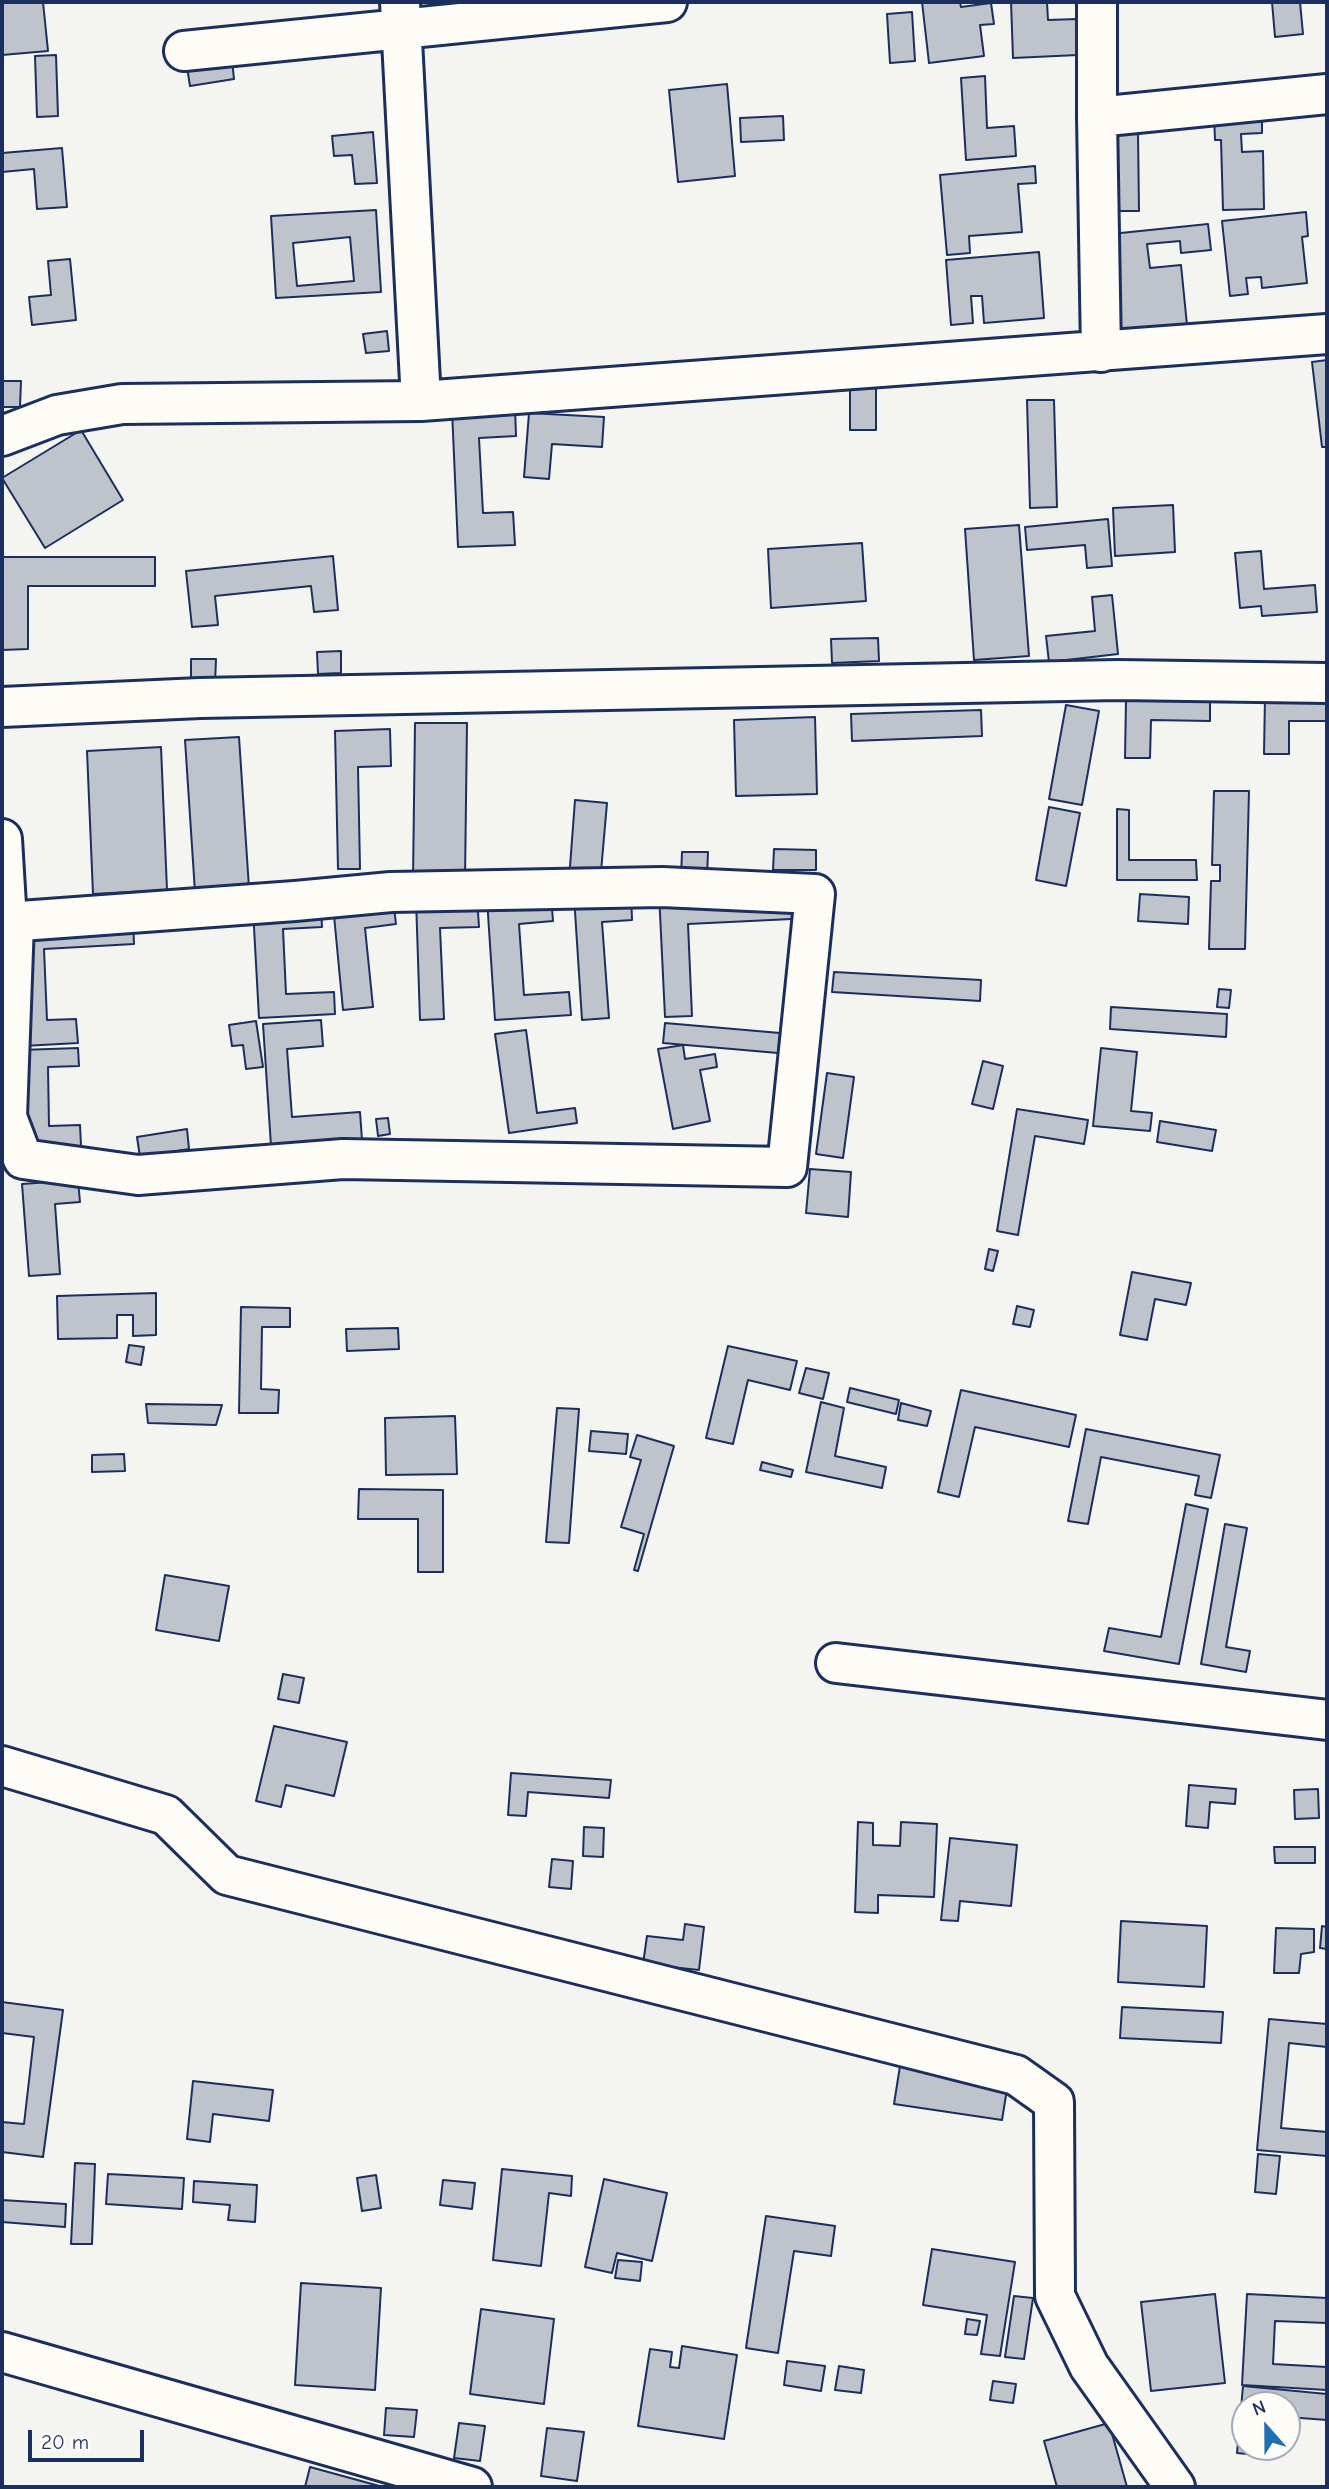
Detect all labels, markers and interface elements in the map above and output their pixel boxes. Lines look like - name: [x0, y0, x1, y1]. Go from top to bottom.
- north arrow: [1231, 2391, 1301, 2461]
- text: N: [1249, 2396, 1269, 2421]
- scale bar: [32, 2416, 147, 2460]
- text: 20 m: [41, 2430, 89, 2454]

